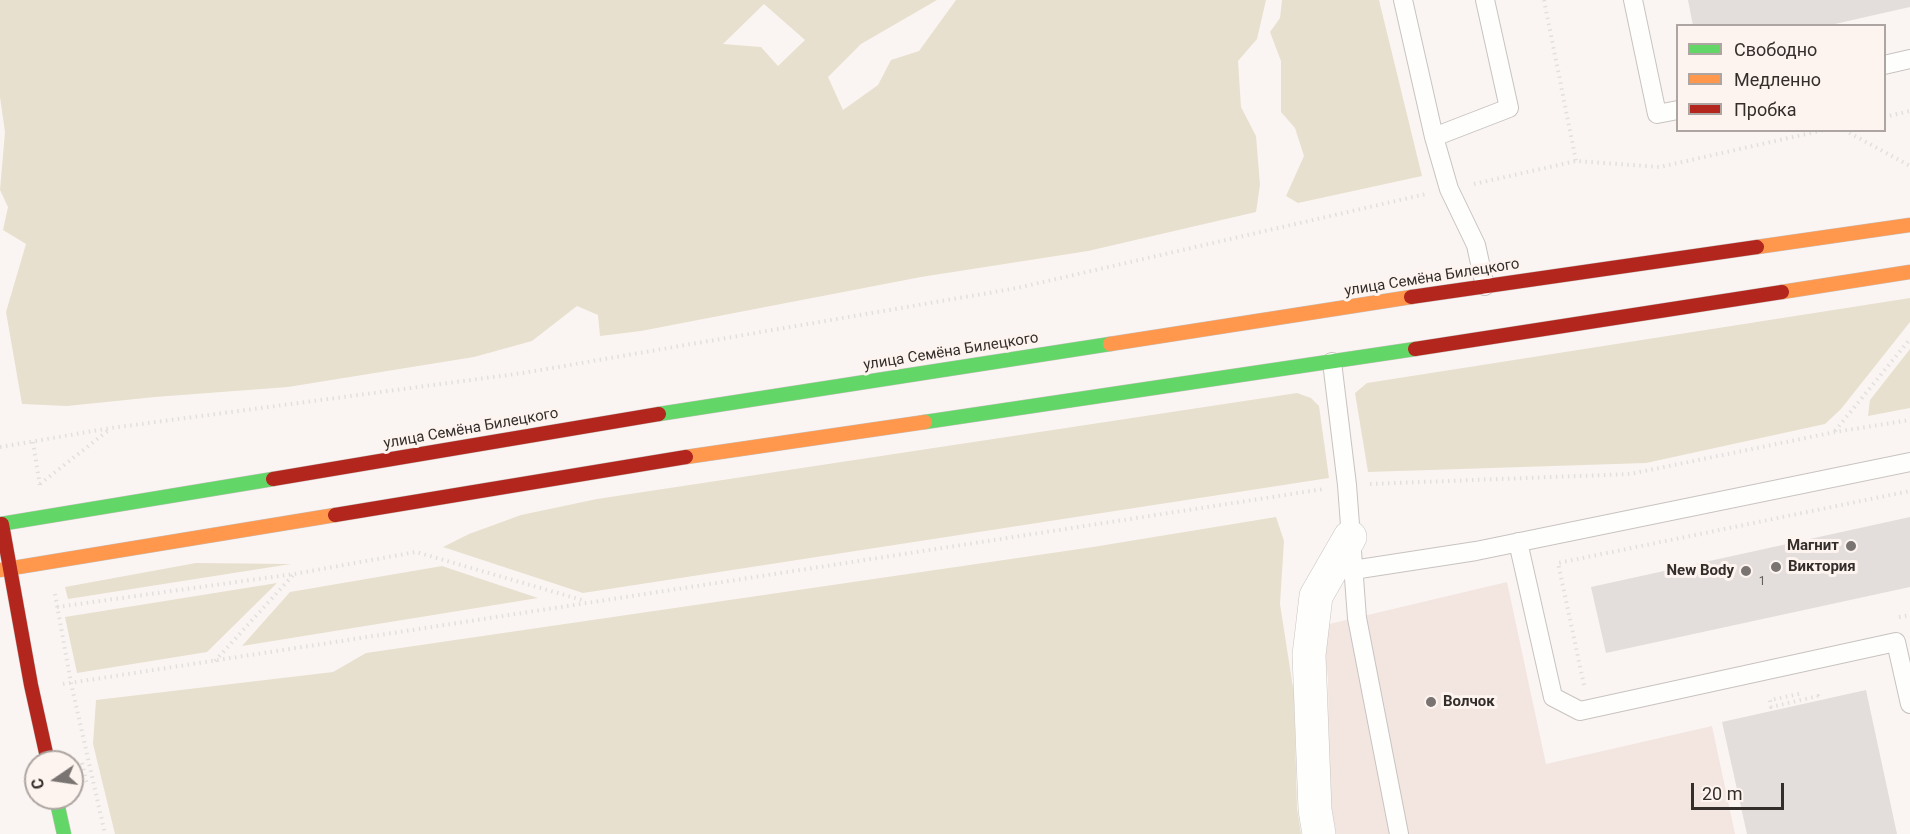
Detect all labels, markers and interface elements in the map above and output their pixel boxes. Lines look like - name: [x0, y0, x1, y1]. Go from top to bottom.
- legend: [1676, 24, 1886, 132]
- text: Свободно: [1734, 39, 1817, 60]
- text: Медленно: [1734, 69, 1821, 90]
- text: Пробка: [1734, 99, 1797, 120]
- street label: улица Семёна Билецкого: [1343, 255, 1521, 301]
- street label: улица Семёна Билецкого: [862, 329, 1040, 375]
- street label: улица Семёна Билецкого: [382, 405, 560, 453]
- place label: Магнит: [1787, 537, 1839, 555]
- marker: Магнит: [1844, 539, 1858, 553]
- place label: Виктория: [1788, 558, 1856, 576]
- marker: Виктория: [1769, 560, 1783, 574]
- place label: New Body: [1667, 562, 1734, 580]
- marker: New Body: [1739, 564, 1753, 578]
- house number: 1: [1759, 575, 1765, 589]
- place label: Волчок: [1443, 693, 1495, 711]
- marker: Волчок: [1424, 695, 1438, 709]
- north arrow: [24, 750, 84, 810]
- scale bar: [1694, 771, 1787, 809]
- text: С: [27, 776, 48, 791]
- text: 20 m: [1702, 783, 1742, 804]

